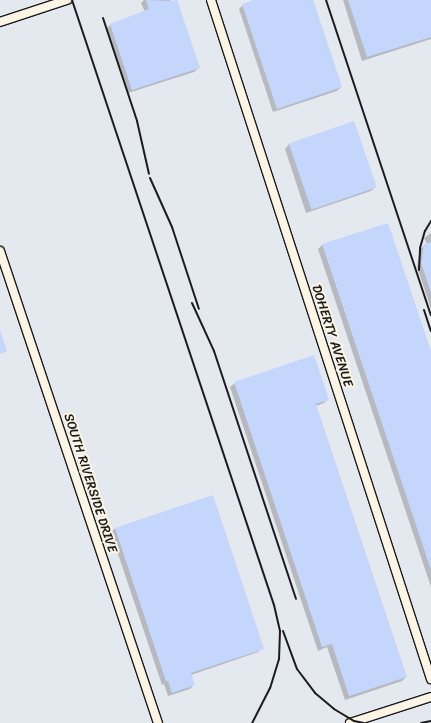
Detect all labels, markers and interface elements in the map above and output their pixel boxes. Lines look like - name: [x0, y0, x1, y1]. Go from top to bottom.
- street label: DOHERTY AVENUE: [308, 283, 356, 389]
- street label: SOUTH RIVERSIDE DRIVE: [60, 411, 120, 555]

